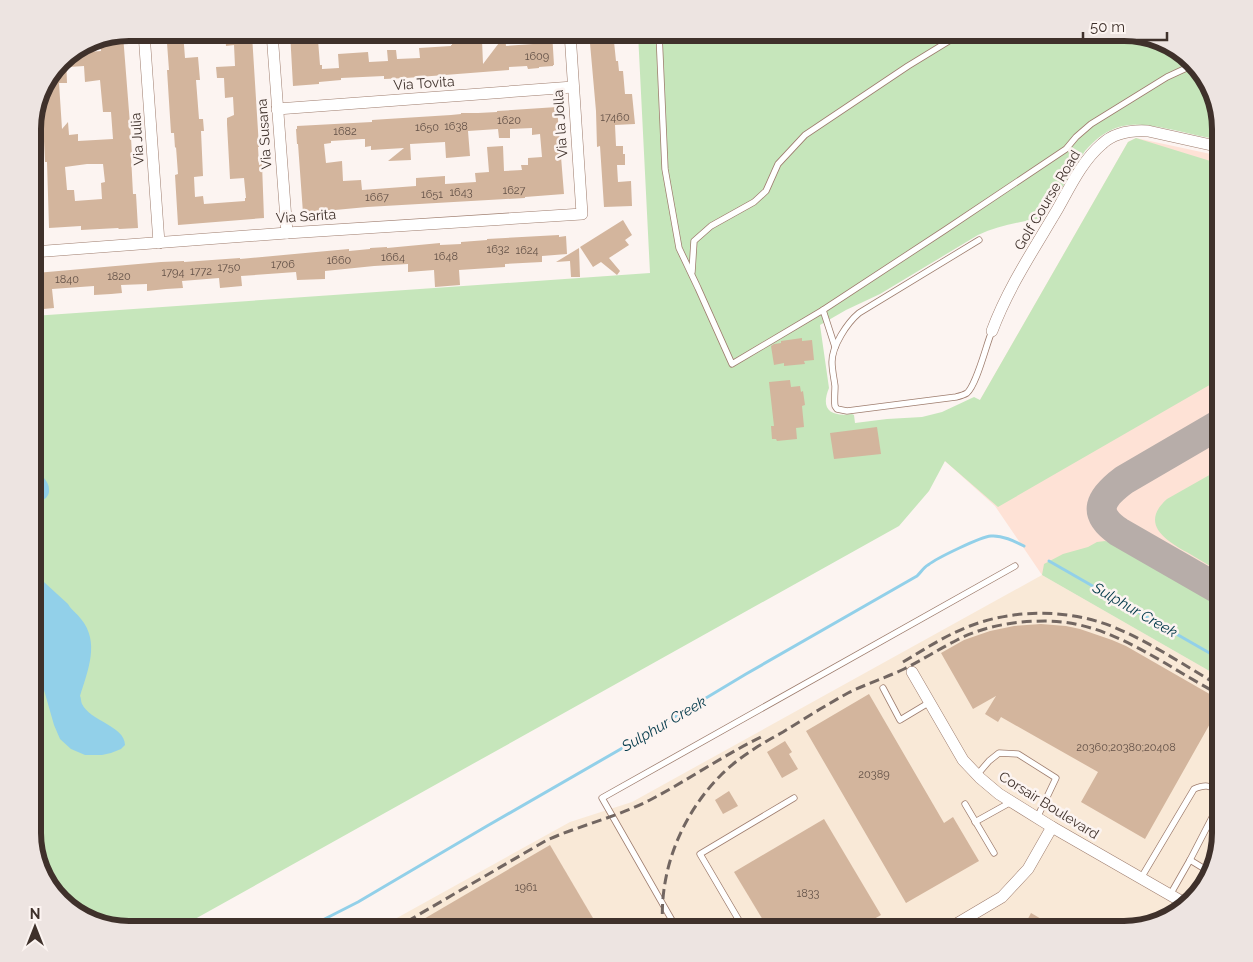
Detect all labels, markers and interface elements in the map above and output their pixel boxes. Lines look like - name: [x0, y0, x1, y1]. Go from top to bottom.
- scale bar: [1083, 10, 1167, 42]
- text: 50 m: [1090, 18, 1125, 36]
- house number: 1609: [525, 50, 549, 63]
- street label: Via Tovita: [393, 73, 455, 93]
- street label: Via la Jolla: [550, 89, 570, 159]
- street label: Via Susana: [254, 98, 274, 170]
- house number: 17460: [600, 111, 630, 124]
- street label: Via Julia: [127, 112, 147, 166]
- house number: 1620: [497, 114, 521, 127]
- house number: 1638: [444, 120, 468, 133]
- house number: 1650: [415, 121, 439, 134]
- house number: 1682: [333, 125, 357, 138]
- street label: Golf Course Road: [1011, 147, 1083, 253]
- house number: 1627: [503, 184, 526, 197]
- house number: 1643: [449, 186, 473, 199]
- house number: 1651: [421, 188, 443, 201]
- house number: 1667: [365, 191, 389, 204]
- street label: Via Sarita: [275, 206, 337, 226]
- house number: 1632: [487, 243, 510, 256]
- house number: 1624: [515, 244, 539, 257]
- house number: 1648: [434, 250, 458, 263]
- house number: 1664: [381, 251, 405, 264]
- house number: 1660: [327, 254, 352, 267]
- house number: 1706: [271, 258, 295, 271]
- house number: 1750: [217, 261, 241, 274]
- house number: 1772: [190, 265, 212, 278]
- house number: 1794: [162, 266, 184, 279]
- house number: 1820: [107, 270, 131, 283]
- house number: 1840: [55, 273, 79, 286]
- water label: Sulphur Creek: [1089, 578, 1180, 641]
- water label: Sulphur Creek: [618, 693, 709, 756]
- house number: 20360;20380;20408: [1076, 741, 1176, 754]
- house number: 20389: [858, 768, 890, 781]
- street label: Corsair Boulevard: [996, 768, 1102, 842]
- house number: 1961: [515, 881, 538, 894]
- house number: 1833: [797, 887, 820, 900]
- north arrow: [10, 902, 60, 952]
- text: N: [30, 906, 40, 922]

